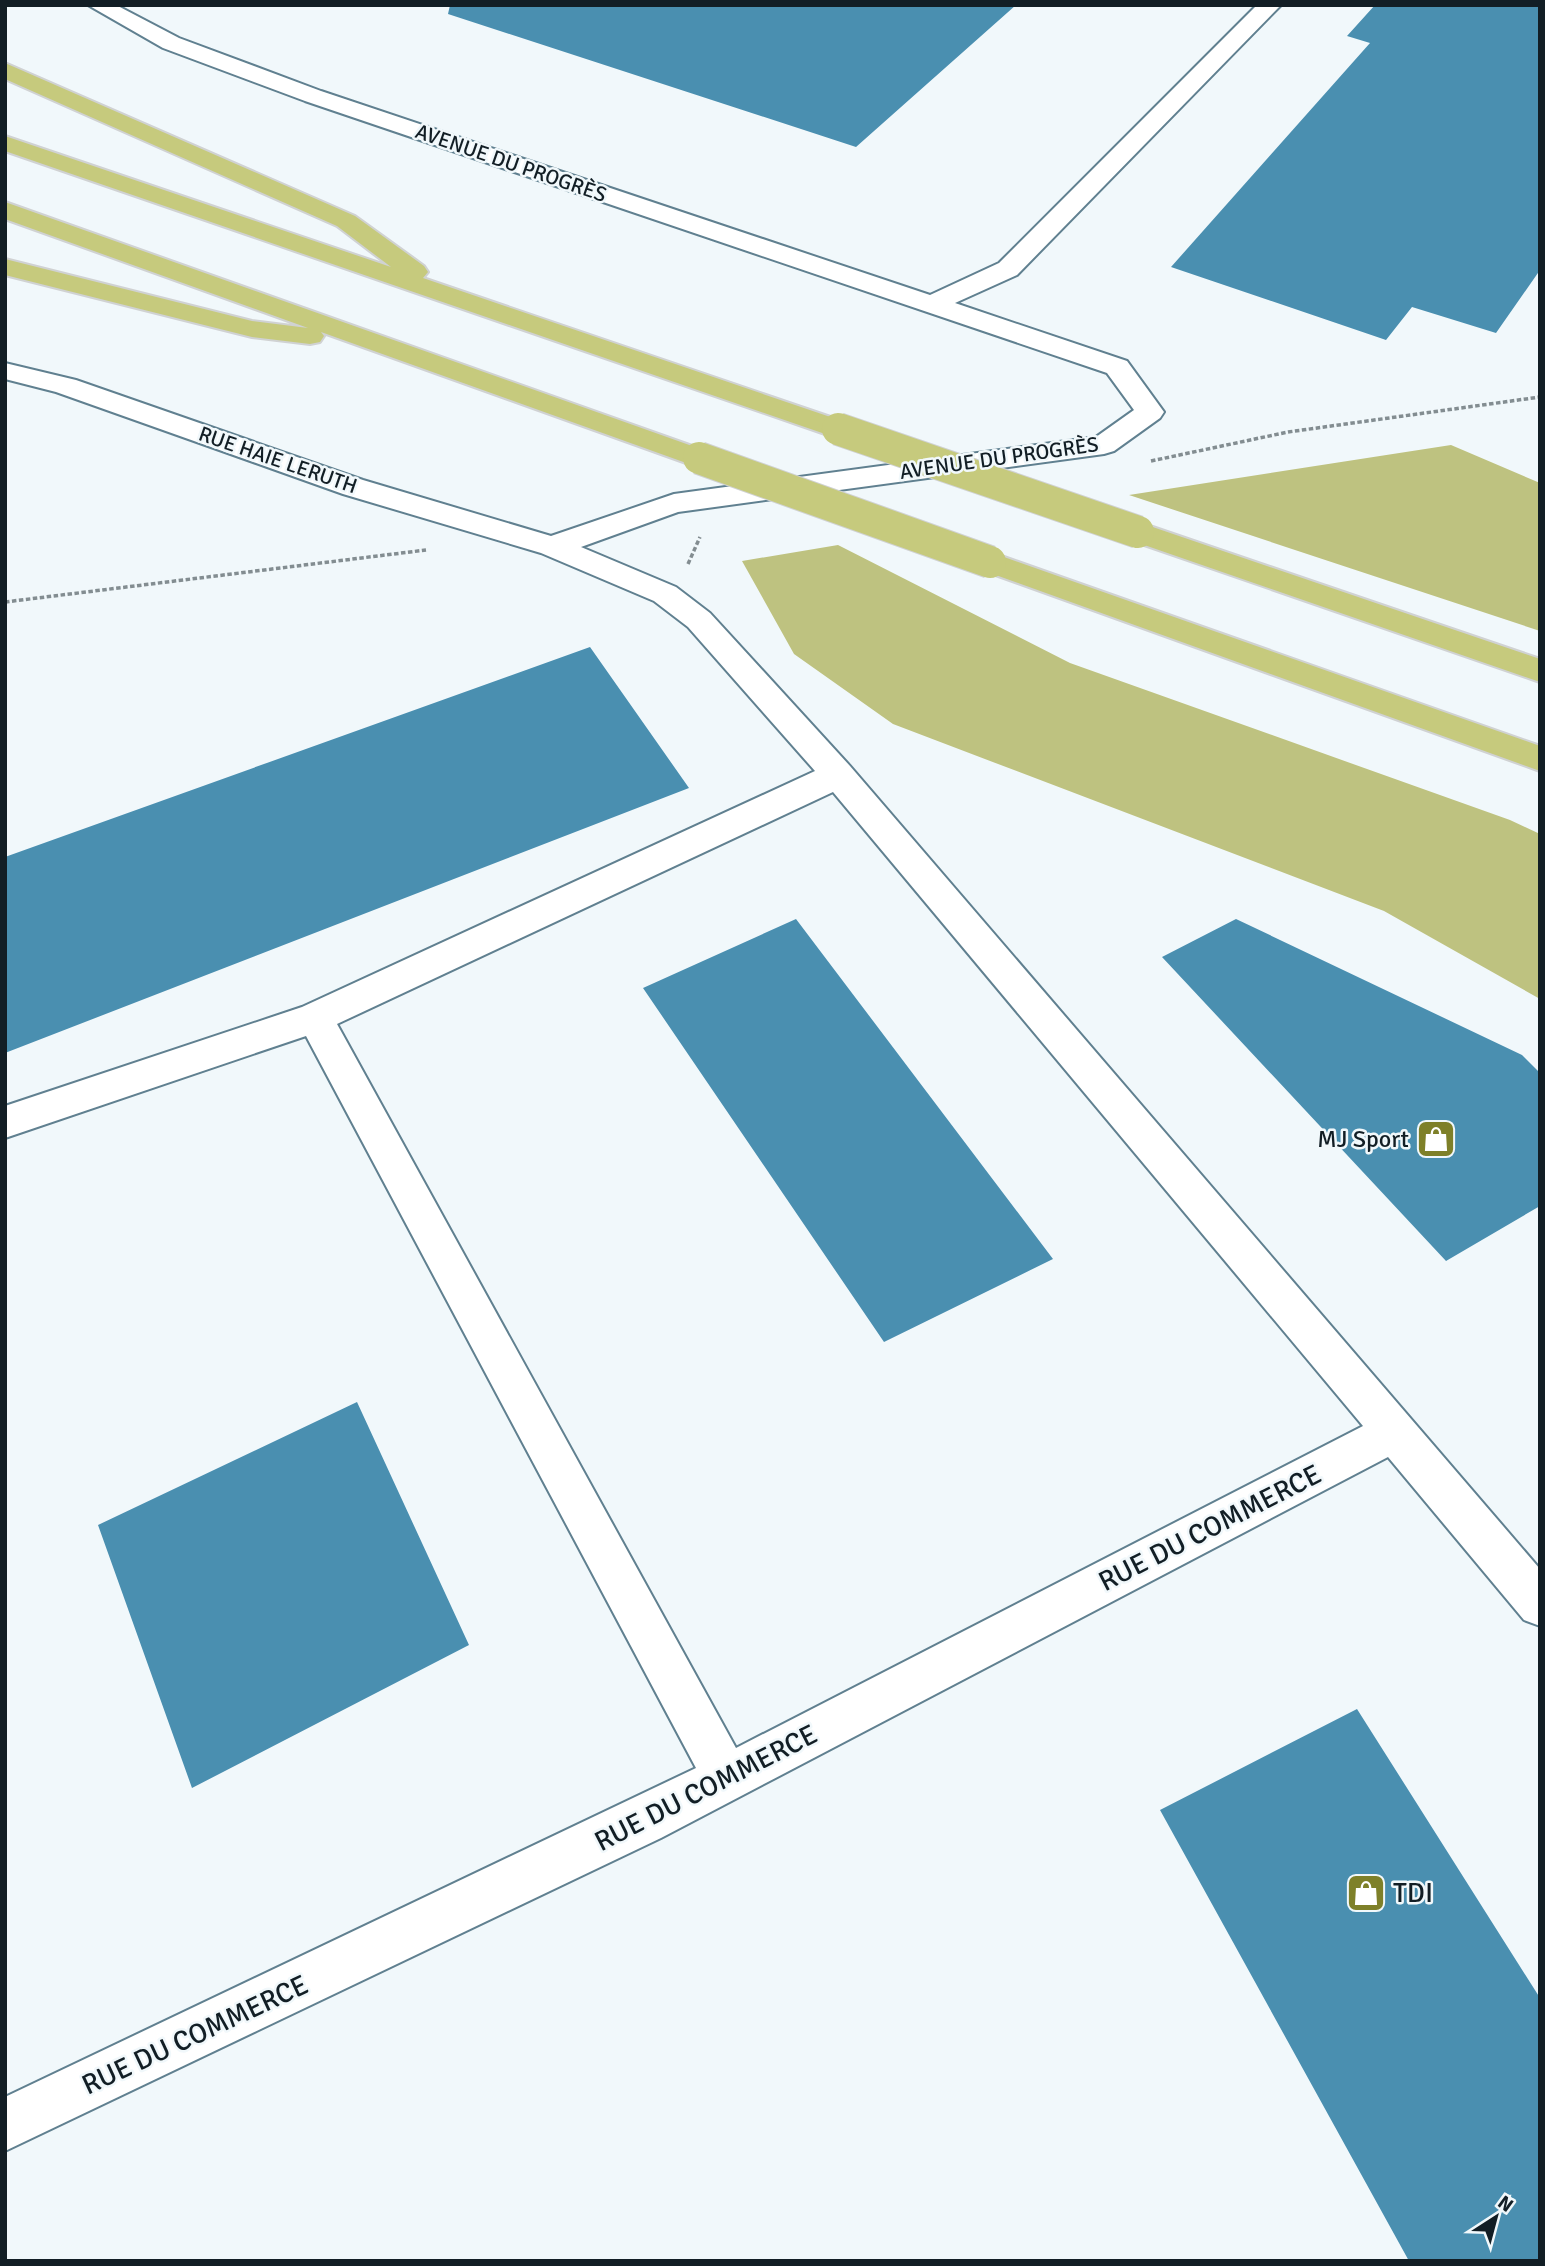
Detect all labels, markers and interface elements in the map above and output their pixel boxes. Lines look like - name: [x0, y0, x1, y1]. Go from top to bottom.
- street label: AVENUE DU PROGRÈS: [412, 118, 610, 208]
- street label: RUE HAIE LERUTH: [195, 421, 361, 499]
- street label: AVENUE DU PROGRÈS: [898, 431, 1100, 485]
- shop icon: MJ Sport: [1415, 1118, 1457, 1160]
- place label: MJ Sport: [1317, 1124, 1409, 1154]
- street label: RUE DU COMMERCE: [1093, 1457, 1327, 1599]
- street label: RUE DU COMMERCE: [589, 1717, 823, 1859]
- shop icon: TDI: [1345, 1872, 1387, 1914]
- place label: TDI: [1393, 1876, 1433, 1910]
- street label: RUE DU COMMERCE: [77, 1968, 313, 2102]
- north arrow: [1461, 2182, 1531, 2252]
- text: N: [1493, 2190, 1518, 2218]

